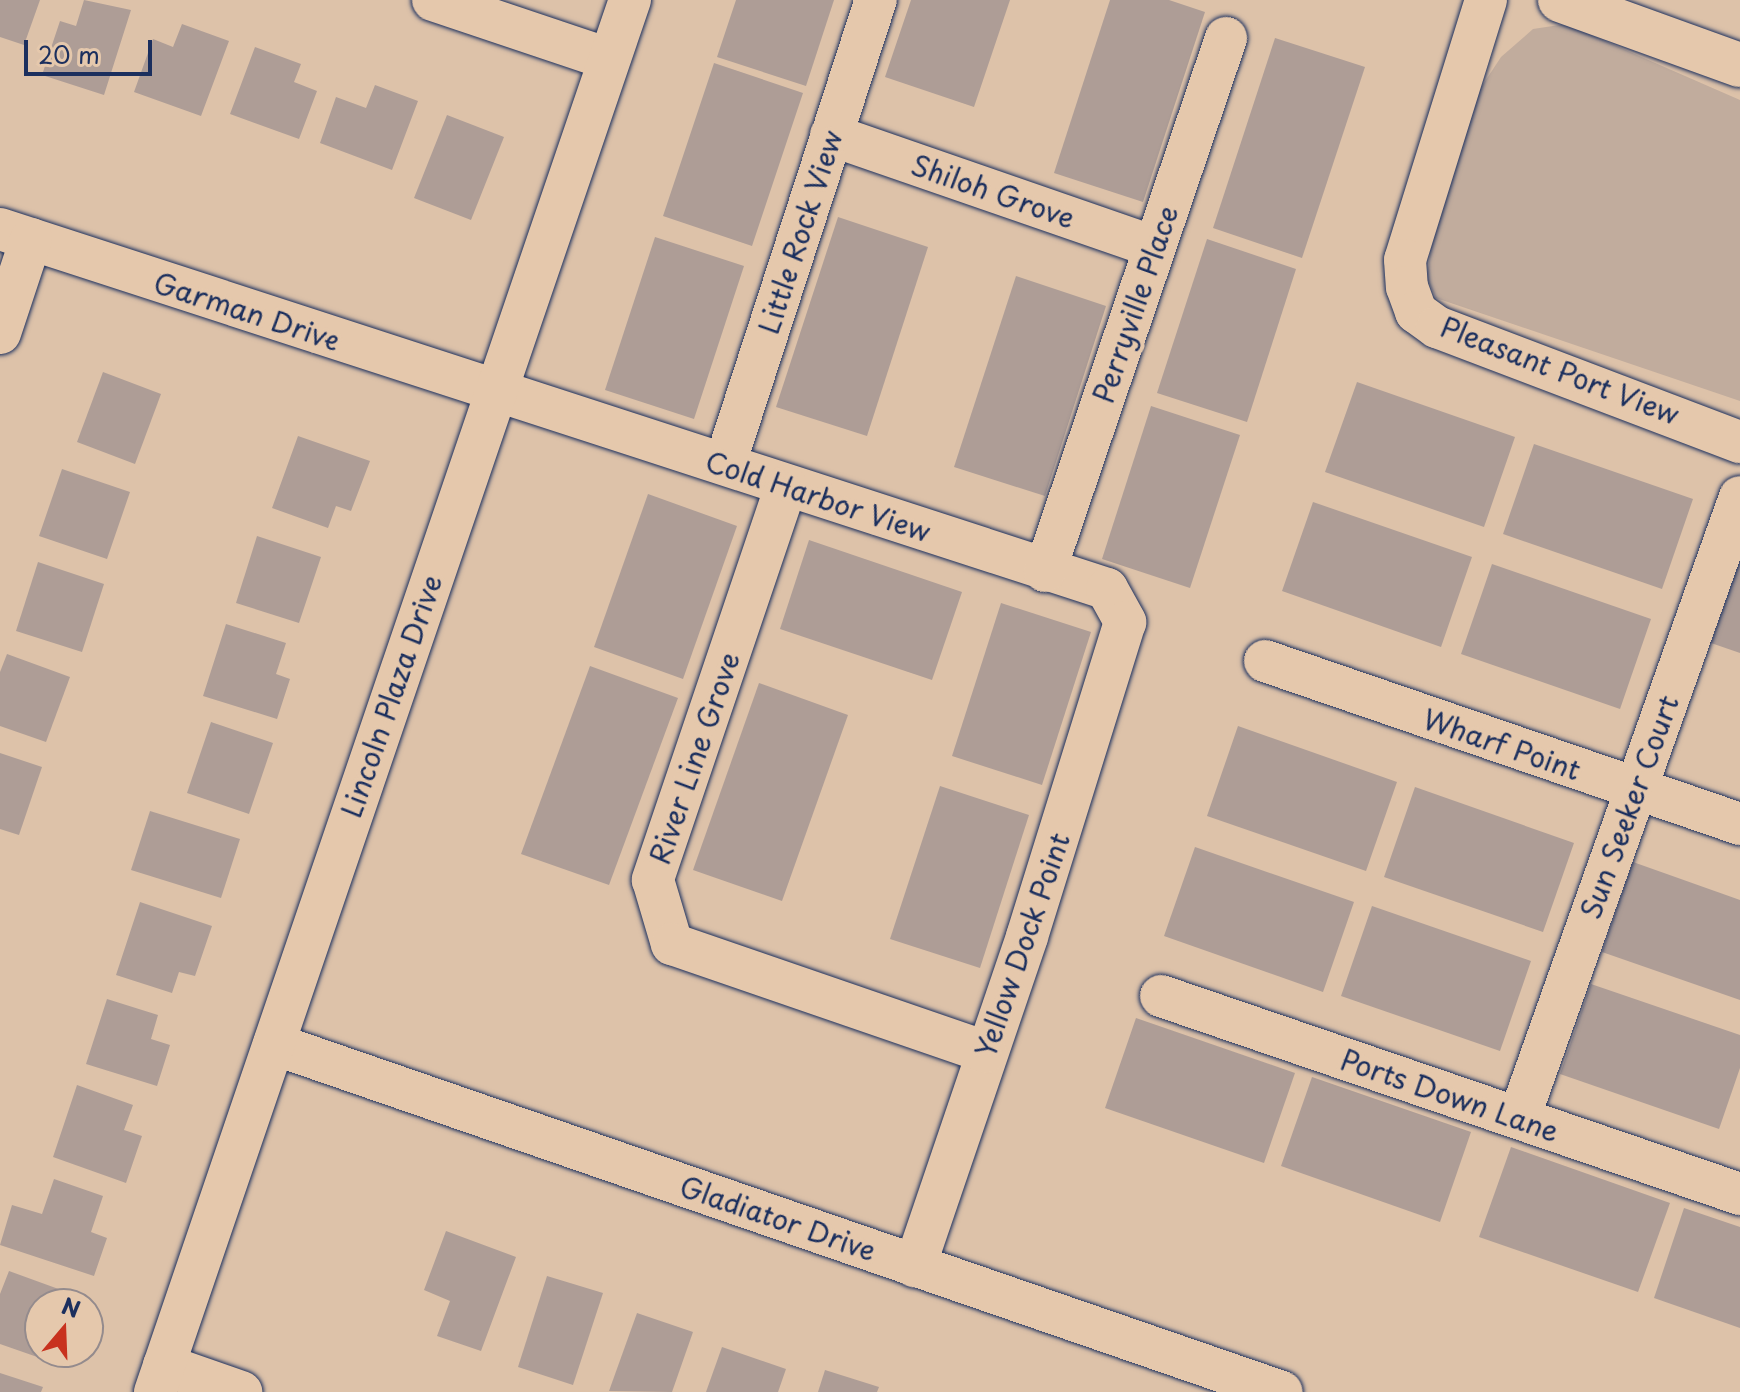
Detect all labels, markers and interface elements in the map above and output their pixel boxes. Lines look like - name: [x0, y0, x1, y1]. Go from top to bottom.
- scale bar: [28, 24, 156, 74]
- text: 20 m: [38, 36, 100, 72]
- street label: Little Rock View: [751, 125, 849, 339]
- street label: Shiloh Grove: [906, 147, 1080, 235]
- street label: Perryville Place: [1086, 201, 1184, 407]
- street label: Garman Drive: [149, 265, 345, 357]
- street label: Pleasant Port View: [1436, 309, 1684, 431]
- street label: Cold Harbor View: [700, 443, 936, 549]
- street label: Lincoln Plaza Drive: [334, 570, 448, 822]
- street label: River Line Grove: [642, 647, 746, 869]
- street label: Sun Seeker Court: [1573, 690, 1685, 924]
- street label: Wharf Point: [1419, 701, 1585, 787]
- street label: Yellow Dock Point: [968, 827, 1076, 1063]
- street label: Ports Down Lane: [1336, 1042, 1564, 1148]
- street label: Gladiator Drive: [674, 1168, 882, 1268]
- north arrow: [24, 1288, 104, 1368]
- text: N: [58, 1288, 85, 1325]

